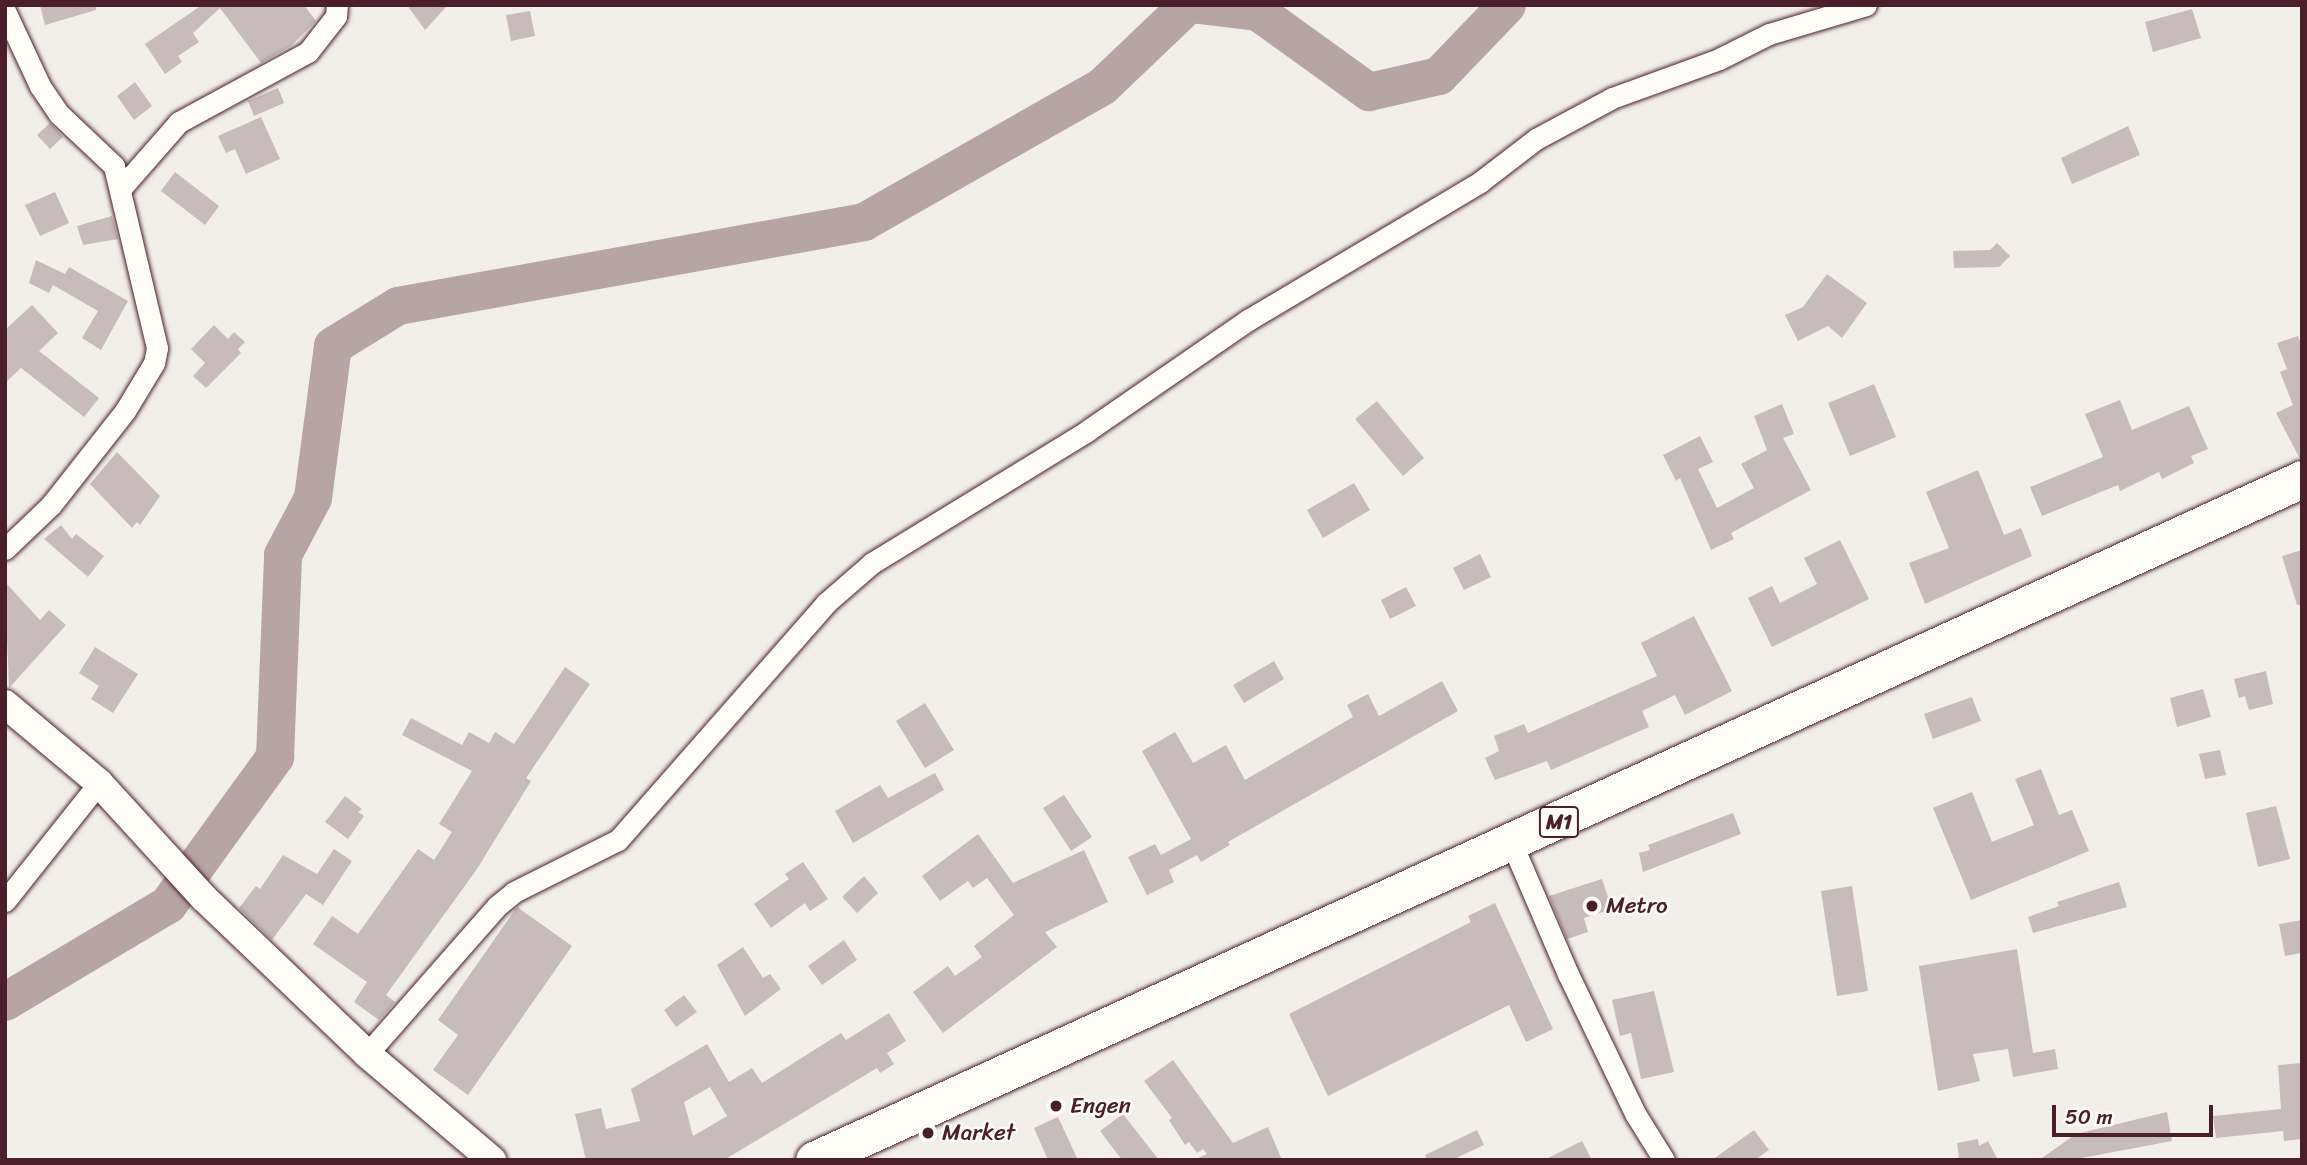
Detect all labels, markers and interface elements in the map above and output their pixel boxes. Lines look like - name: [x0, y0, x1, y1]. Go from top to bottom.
- road number: M1: [1538, 804, 1580, 840]
- place label: Metro: [1606, 892, 1668, 920]
- marker: Metro: [1584, 898, 1600, 914]
- place label: Engen: [1070, 1092, 1131, 1120]
- scale bar: [2055, 1092, 2216, 1136]
- marker: Engen: [1048, 1098, 1064, 1114]
- text: 50 m: [2065, 1098, 2113, 1136]
- place label: Market: [942, 1119, 1015, 1147]
- marker: Market: [920, 1125, 936, 1141]

